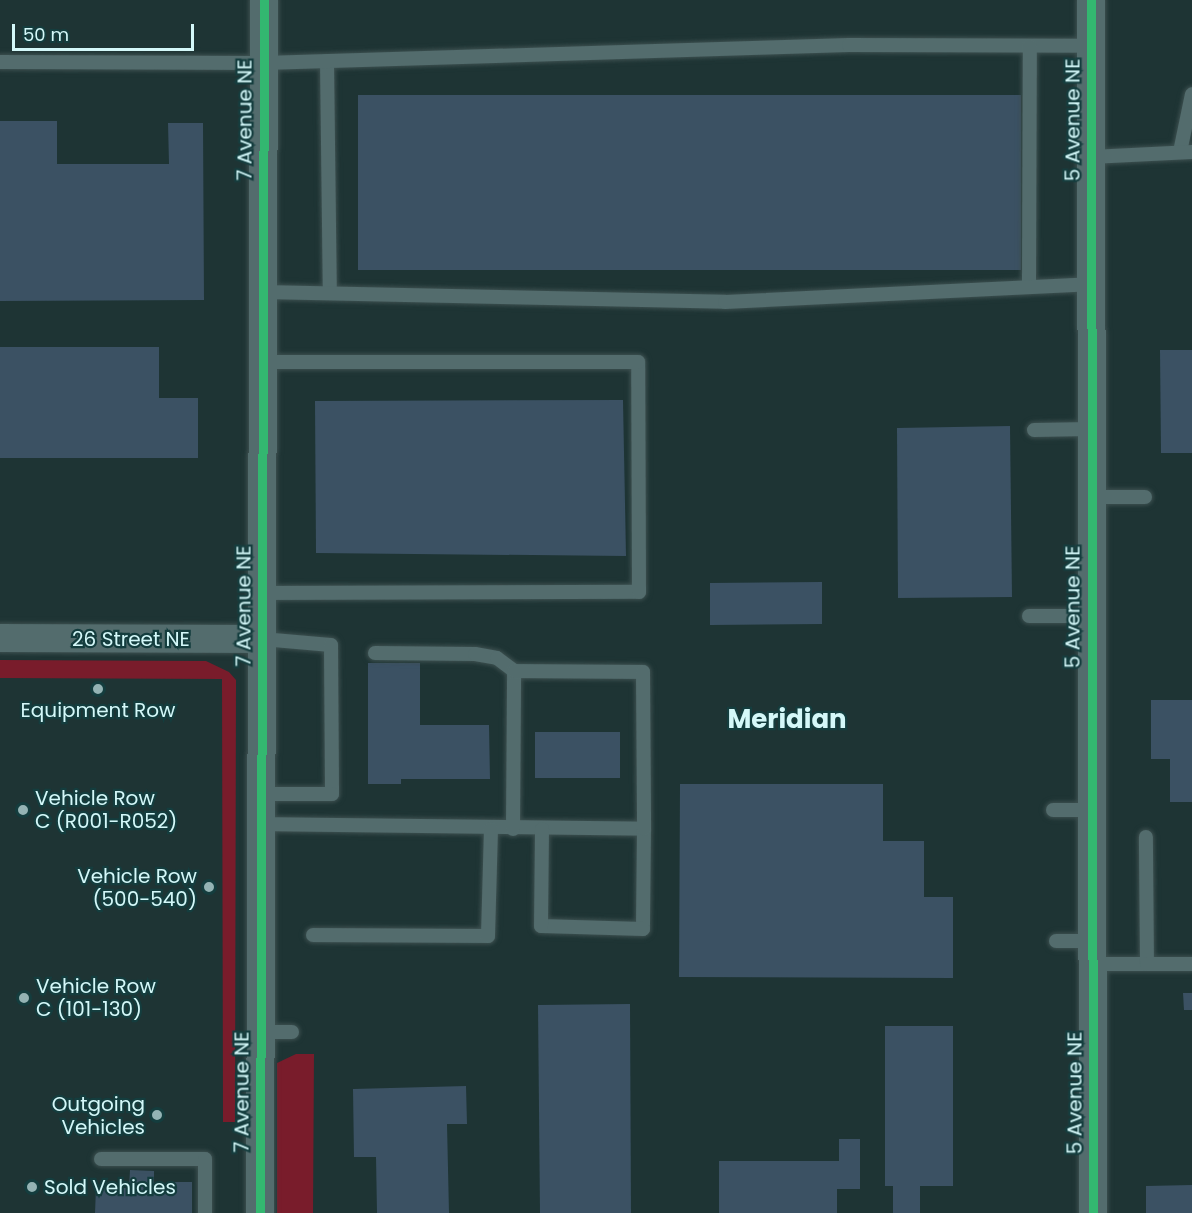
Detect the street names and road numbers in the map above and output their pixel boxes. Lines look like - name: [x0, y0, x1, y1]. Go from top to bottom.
- street label: 7 Avenue NE: [233, 59, 257, 181]
- street label: 5 Avenue NE: [1061, 59, 1085, 181]
- street label: 7 Avenue NE: [232, 545, 256, 667]
- street label: 5 Avenue NE: [1061, 546, 1085, 668]
- street label: 26 Street NE: [72, 627, 190, 651]
- street label: 7 Avenue NE: [230, 1031, 254, 1153]
- street label: 5 Avenue NE: [1063, 1032, 1087, 1154]

